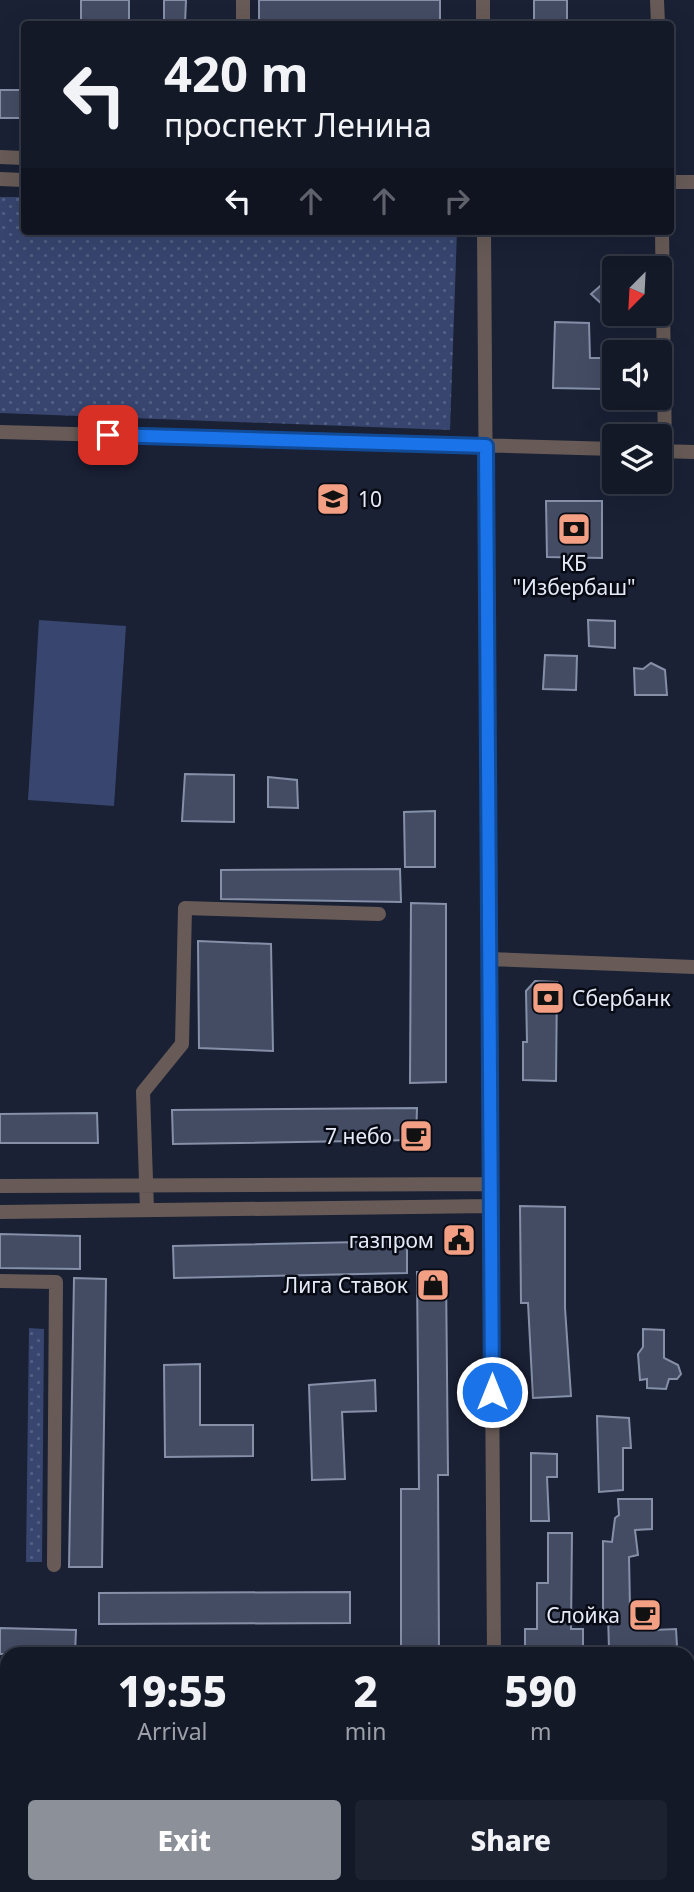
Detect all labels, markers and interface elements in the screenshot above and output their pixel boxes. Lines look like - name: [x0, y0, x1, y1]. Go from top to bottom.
- text: 420 m: [164, 40, 309, 106]
- icon: left: [49, 49, 140, 140]
- text: проспект Ленина: [164, 103, 432, 146]
- icon: left: [219, 182, 257, 220]
- icon: ahead: [292, 182, 330, 220]
- icon: ahead: [365, 182, 403, 220]
- icon: right: [438, 182, 476, 220]
- north arrow: [602, 256, 672, 326]
- map controls: [602, 256, 672, 494]
- button: sound: [602, 340, 672, 410]
- pin: [78, 405, 138, 465]
- icon: arrive: [89, 416, 127, 454]
- button: layers: [602, 424, 672, 494]
- school or university icon: 10: [314, 480, 352, 518]
- place label: 10: [358, 485, 382, 513]
- bank icon: КБ "Избербаш": [555, 510, 593, 548]
- place label: КБ "Избербаш": [512, 549, 636, 601]
- bank icon: Сбербанк: [529, 979, 567, 1017]
- place label: Сбербанк: [572, 984, 671, 1012]
- cafe icon: 7 небо: [397, 1117, 435, 1155]
- place label: 7 небо: [325, 1122, 392, 1150]
- public building icon: газпром: [440, 1221, 478, 1259]
- place label: газпром: [349, 1226, 434, 1254]
- shop icon: Лига Ставок: [414, 1266, 452, 1304]
- place label: Лига Ставок: [284, 1271, 408, 1299]
- position arrow: [455, 1355, 529, 1429]
- cafe icon: Слойка: [626, 1596, 664, 1634]
- place label: Слойка: [546, 1601, 620, 1629]
- text: 19:55: [118, 1662, 227, 1719]
- text: 2: [353, 1662, 378, 1719]
- text: 590: [504, 1662, 577, 1719]
- text: Arrival: [137, 1715, 207, 1747]
- text: min: [345, 1715, 386, 1747]
- text: m: [530, 1715, 551, 1747]
- button: Exit: [28, 1800, 341, 1880]
- button: Share: [355, 1800, 667, 1880]

